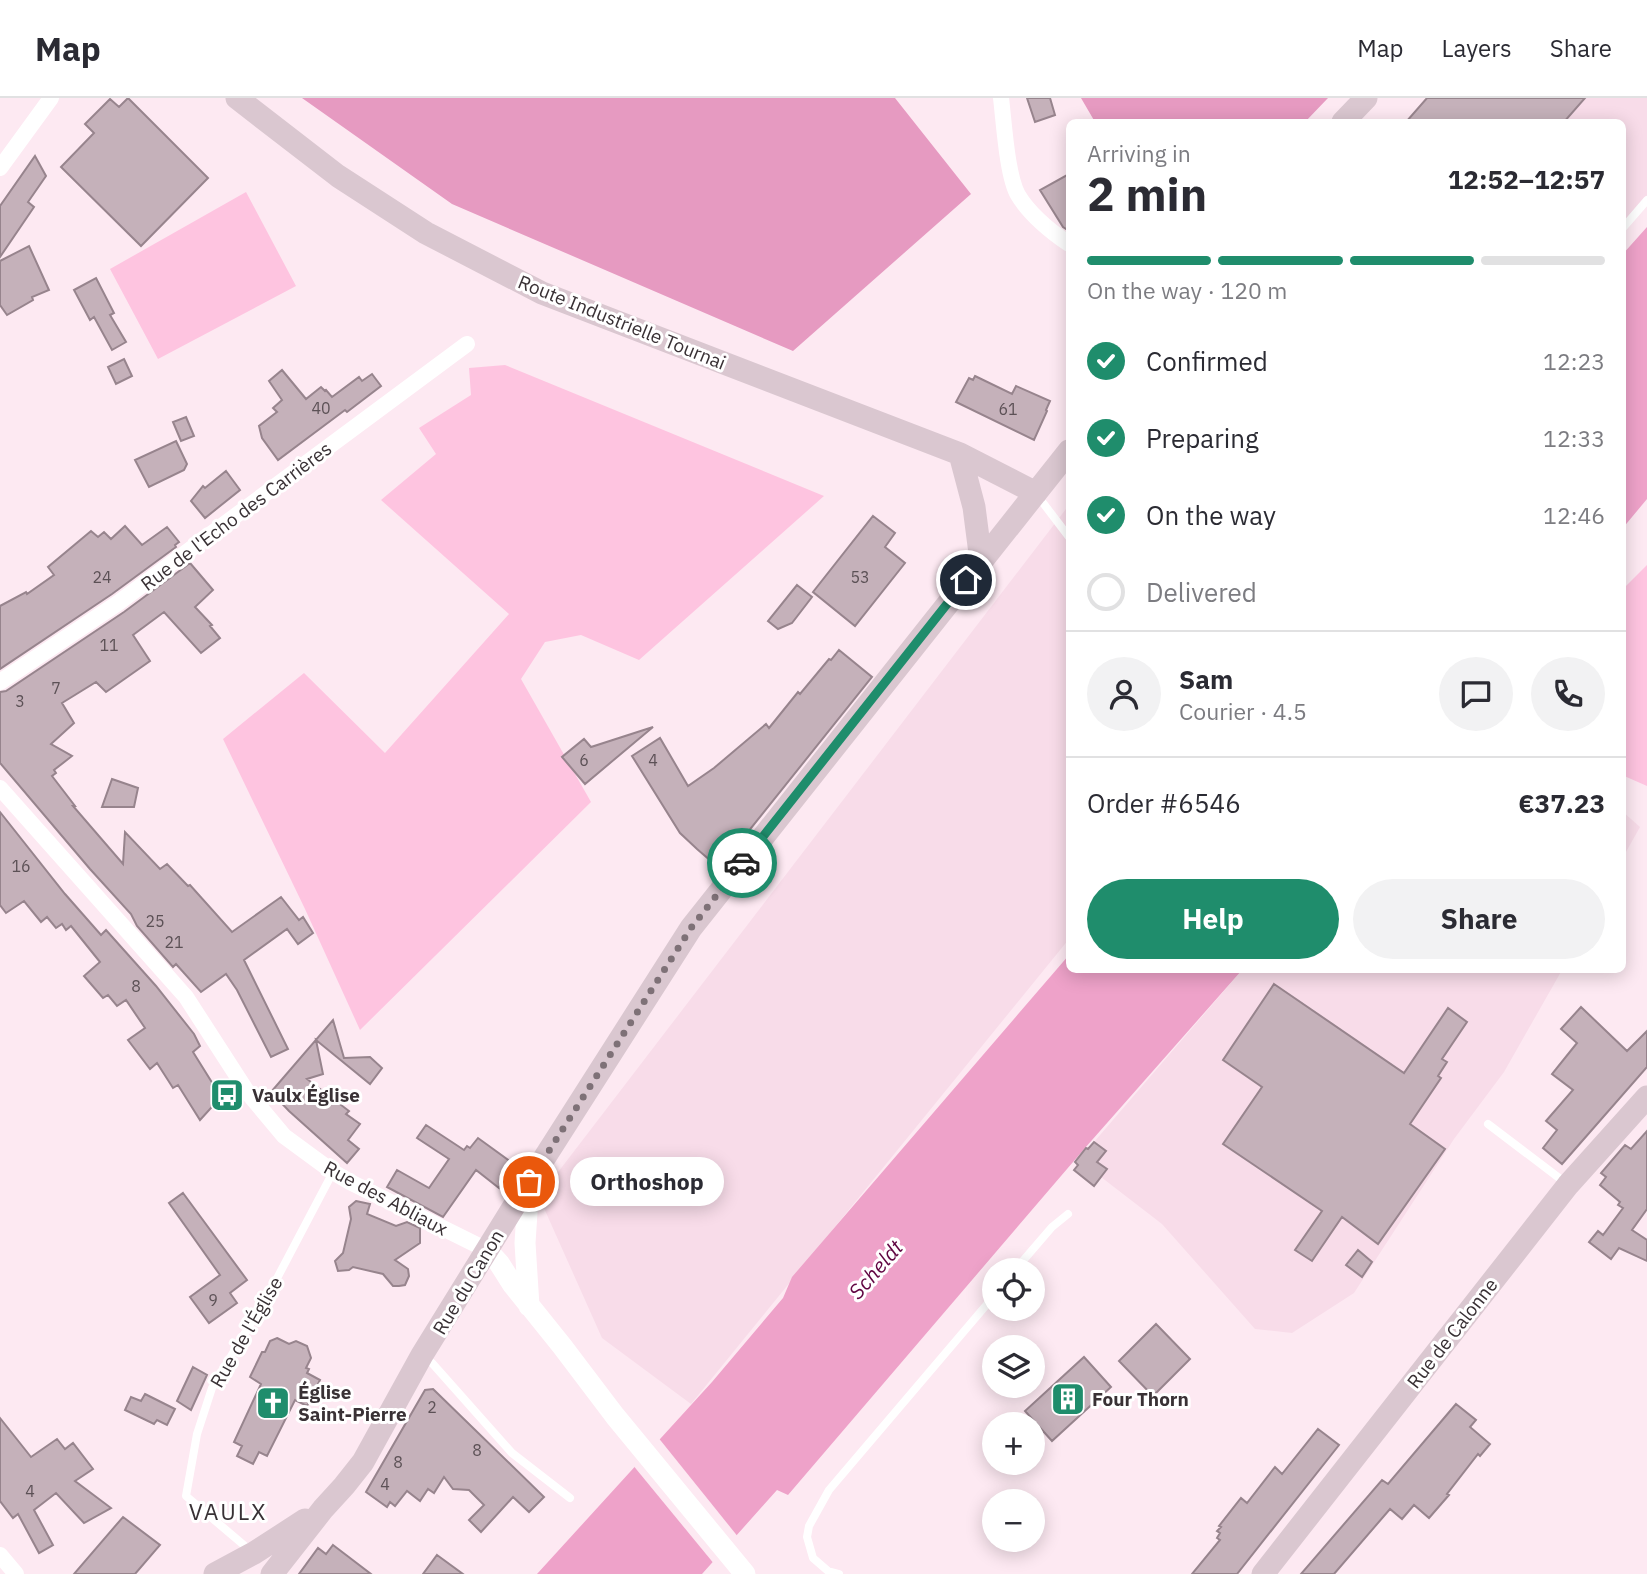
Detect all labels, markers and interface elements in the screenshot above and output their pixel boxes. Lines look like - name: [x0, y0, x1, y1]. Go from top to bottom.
- text: Map: [35, 27, 101, 70]
- text: Map: [1357, 32, 1404, 64]
- text: Layers: [1442, 32, 1512, 64]
- text: Share: [1550, 32, 1612, 64]
- text: Arriving in: [1087, 138, 1191, 168]
- text: 12:52–12:57: [1448, 162, 1605, 196]
- text: 2 min: [1087, 164, 1207, 224]
- street label: Route Industrielle Tournai: [515, 269, 729, 375]
- text: On the way · 120 m: [1087, 275, 1287, 305]
- icon: check: [1087, 342, 1125, 380]
- text: Confirmed: [1146, 344, 1268, 378]
- text: 12:23: [1543, 346, 1605, 376]
- house number: 40: [311, 398, 331, 418]
- house number: 61: [998, 399, 1018, 419]
- icon: check: [1087, 419, 1125, 457]
- text: Preparing: [1146, 421, 1259, 455]
- text: 12:33: [1543, 423, 1605, 453]
- street label: Rue de l'Echo des Carrières: [136, 436, 336, 596]
- icon: check: [1087, 496, 1125, 534]
- text: On the way: [1146, 498, 1276, 532]
- text: 12:46: [1543, 500, 1605, 530]
- pin: [936, 550, 996, 610]
- icon: home: [947, 561, 985, 599]
- house number: 24: [92, 567, 112, 587]
- house number: 53: [850, 567, 870, 587]
- text: Delivered: [1146, 575, 1257, 609]
- house number: 11: [99, 635, 119, 655]
- button: person: [1087, 657, 1161, 731]
- button: chat: [1439, 657, 1513, 731]
- button: phone: [1531, 657, 1605, 731]
- text: Sam: [1179, 662, 1233, 696]
- house number: 7: [51, 678, 61, 698]
- house number: 3: [15, 691, 25, 711]
- text: Courier · 4.5: [1179, 696, 1307, 726]
- house number: 6: [579, 750, 589, 770]
- house number: 4: [648, 750, 658, 770]
- text: Order #6546: [1087, 786, 1241, 820]
- text: €37.23: [1518, 786, 1605, 820]
- courier: [707, 828, 777, 898]
- icon: car: [723, 844, 761, 882]
- house number: 16: [11, 856, 31, 876]
- button: Help: [1087, 879, 1339, 959]
- button: Share: [1353, 879, 1605, 959]
- house number: 25: [145, 911, 165, 931]
- house number: 21: [164, 932, 184, 952]
- house number: 8: [131, 976, 141, 996]
- bus stop icon: Vaulx Église: [208, 1076, 246, 1114]
- place label: Vaulx Église: [252, 1083, 360, 1107]
- pin: [499, 1152, 559, 1212]
- street label: Rue des Abliaux: [320, 1155, 452, 1241]
- callout: Orthoshop: [571, 1158, 725, 1206]
- icon: bag: [510, 1163, 548, 1201]
- text: Orthoshop: [590, 1166, 704, 1196]
- street label: Rue du Canon: [427, 1225, 509, 1339]
- water label: Scheldt: [842, 1233, 909, 1305]
- map controls: [982, 1258, 1045, 1552]
- button: locate: [982, 1258, 1045, 1321]
- street label: Rue de l'Église: [205, 1272, 287, 1392]
- street label: Rue de Calonne: [1401, 1273, 1503, 1393]
- house number: 9: [208, 1290, 218, 1310]
- button: layers: [982, 1335, 1045, 1398]
- place label: Église Saint-Pierre: [298, 1380, 407, 1426]
- building icon: Four Thorn: [1049, 1380, 1087, 1418]
- church icon: Église Saint-Pierre: [254, 1384, 292, 1422]
- place label: Four Thorn: [1092, 1387, 1189, 1411]
- house number: 2: [427, 1397, 437, 1417]
- button: +: [982, 1412, 1045, 1475]
- house number: 8: [472, 1440, 482, 1460]
- house number: 8: [393, 1452, 403, 1472]
- house number: 4: [380, 1474, 390, 1494]
- house number: 4: [25, 1481, 35, 1501]
- button: −: [982, 1489, 1045, 1552]
- district label: VAULX: [189, 1496, 267, 1526]

